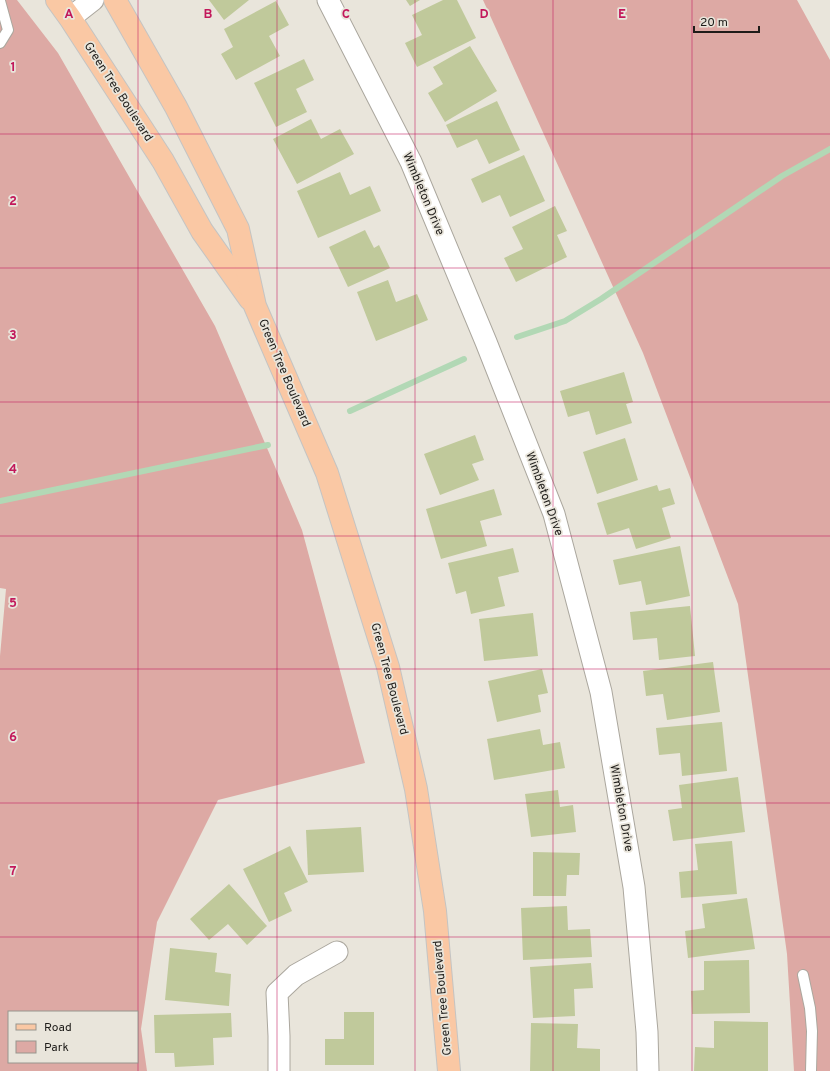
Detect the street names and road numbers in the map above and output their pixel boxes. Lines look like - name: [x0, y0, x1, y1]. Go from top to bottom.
- street label: Green Tree Boulevard: [80, 39, 156, 145]
- street label: Wimbleton Drive: [398, 150, 448, 238]
- street label: Green Tree Boulevard: [254, 317, 314, 429]
- street label: Wimbleton Drive: [521, 450, 567, 538]
- street label: Green Tree Boulevard: [366, 621, 412, 737]
- street label: Wimbleton Drive: [605, 763, 637, 853]
- street label: Green Tree Boulevard: [430, 940, 456, 1056]

